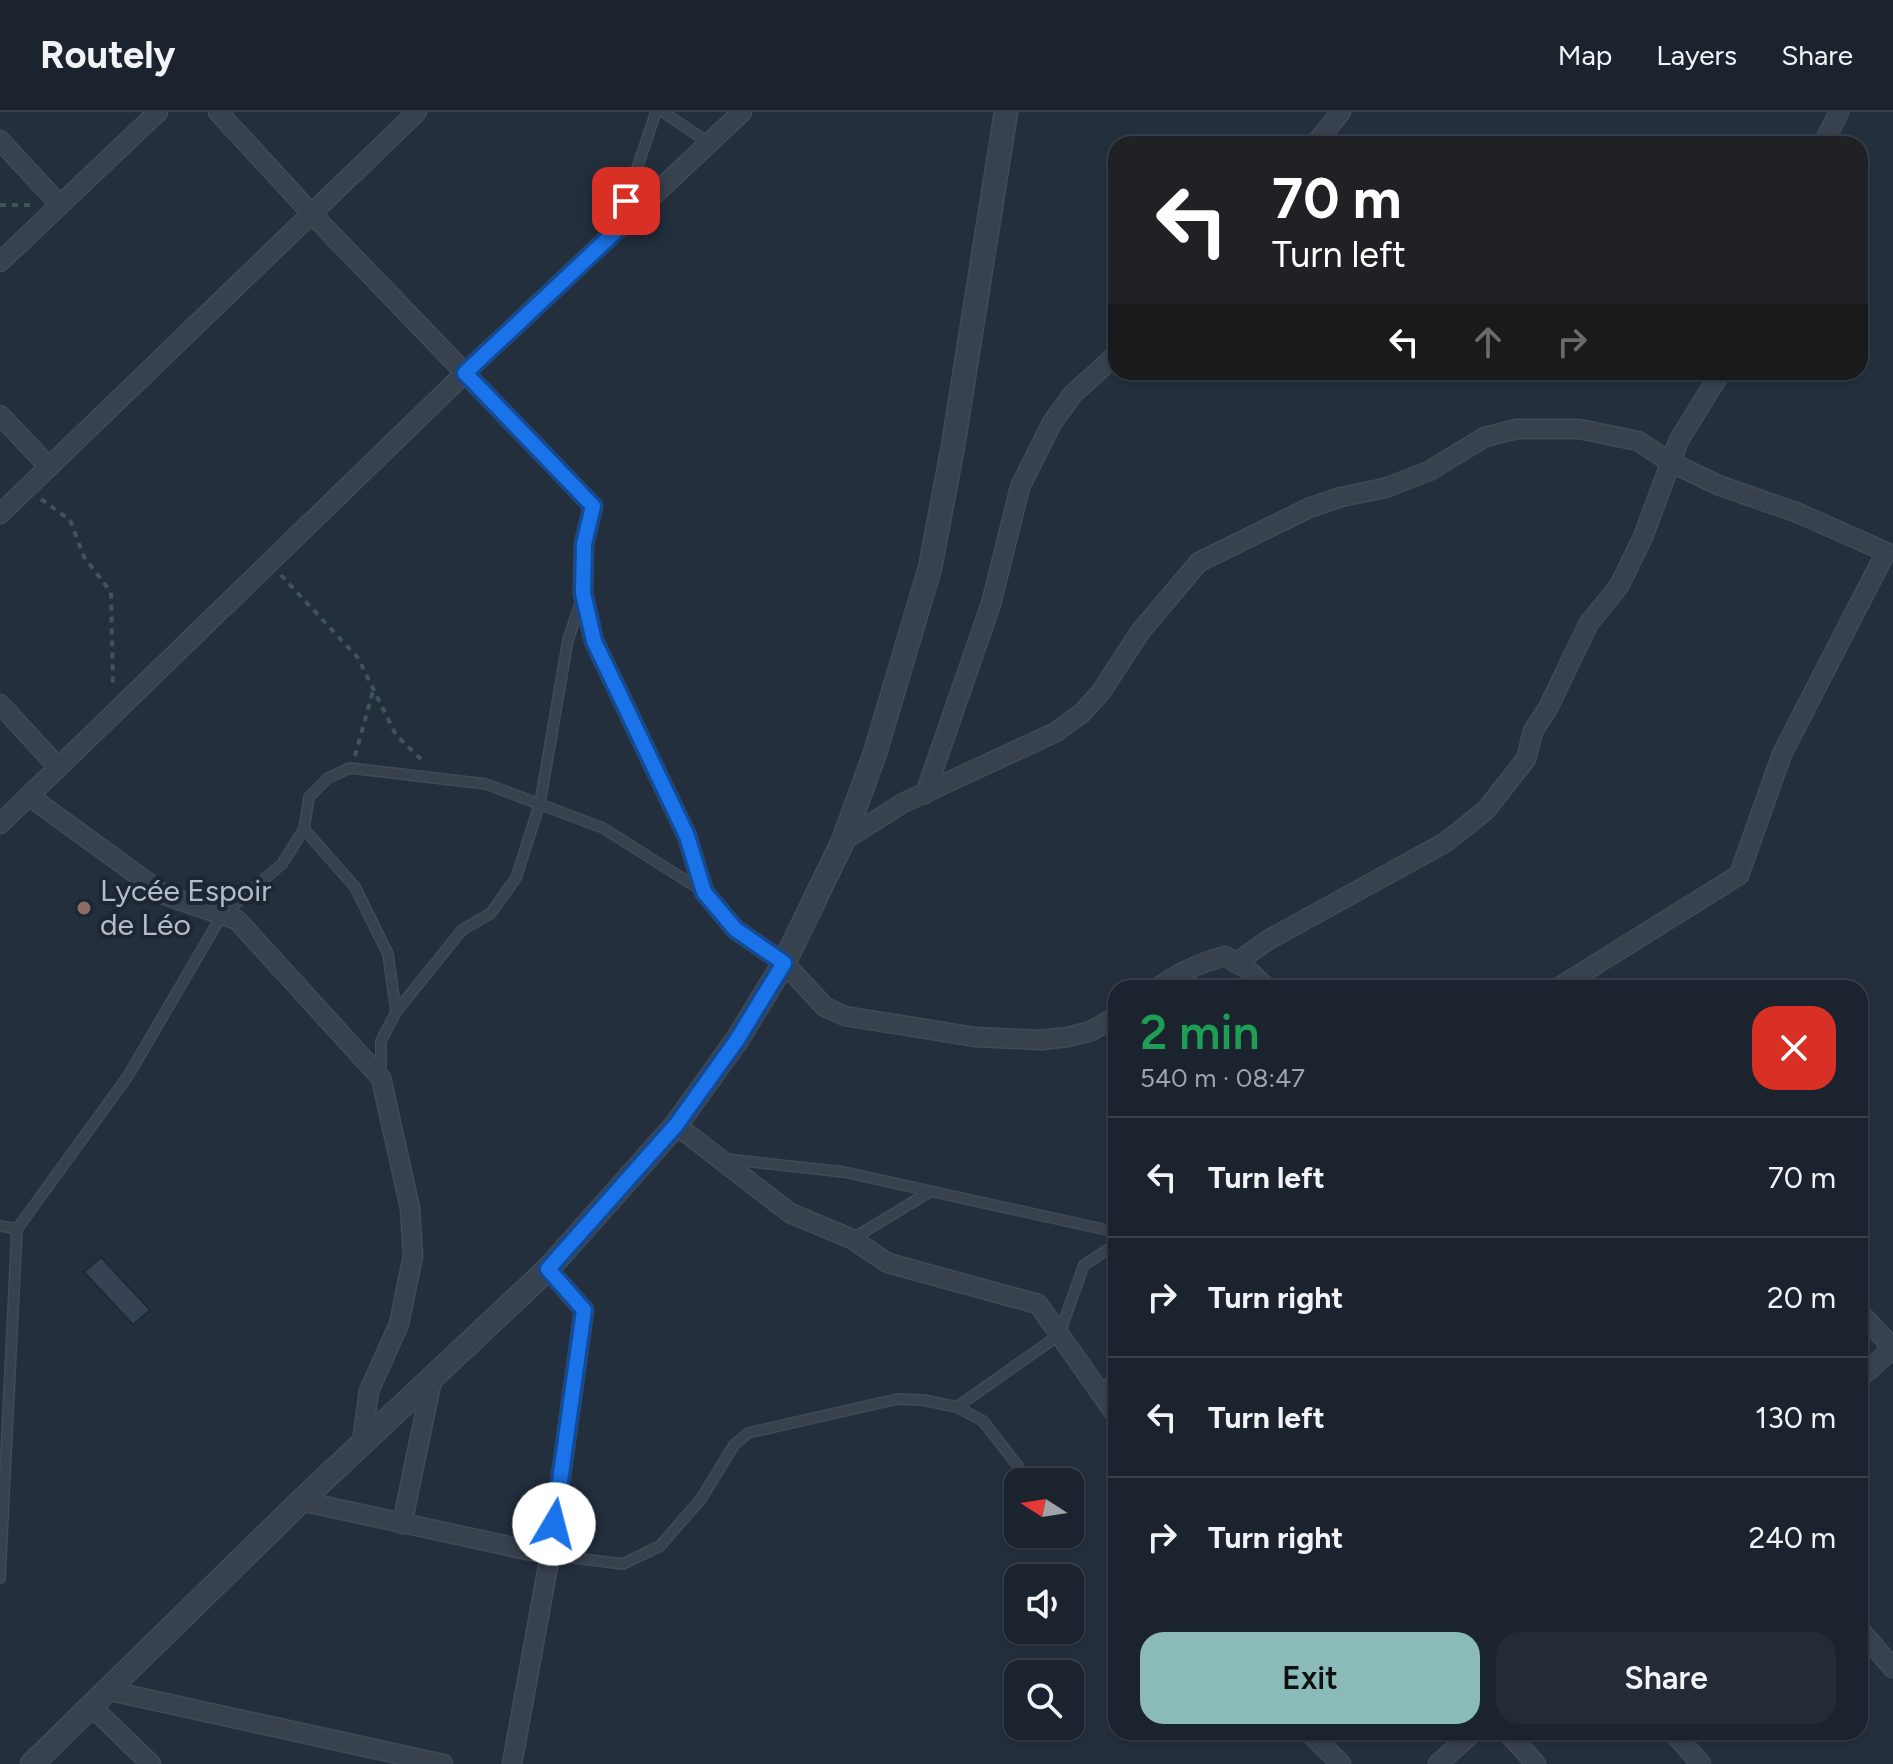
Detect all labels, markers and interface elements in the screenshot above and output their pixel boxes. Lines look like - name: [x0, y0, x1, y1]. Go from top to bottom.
- text: Routely: [40, 32, 175, 78]
- text: Map: [1558, 38, 1612, 72]
- text: Layers: [1656, 38, 1737, 72]
- text: Share: [1781, 38, 1853, 72]
- text: 70 m: [1272, 165, 1402, 232]
- pin: [592, 167, 660, 235]
- icon: left: [1140, 168, 1244, 272]
- icon: arrive: [604, 179, 648, 223]
- text: Turn left: [1272, 233, 1406, 276]
- icon: left: [1382, 320, 1426, 364]
- icon: ahead: [1466, 320, 1510, 364]
- icon: right: [1550, 320, 1594, 364]
- place label: Lycée Espoir de Léo: [100, 872, 271, 943]
- marker: Lycée Espoir de Léo: [75, 899, 93, 917]
- text: 2 min: [1140, 1003, 1260, 1061]
- button: close: [1752, 1006, 1836, 1090]
- text: 540 m · 08:47: [1140, 1062, 1305, 1094]
- icon: left: [1140, 1155, 1184, 1199]
- text: Turn left: [1208, 1159, 1325, 1196]
- text: 70 m: [1768, 1159, 1836, 1196]
- icon: right: [1140, 1275, 1184, 1319]
- text: Turn right: [1208, 1279, 1343, 1316]
- text: 20 m: [1767, 1279, 1836, 1316]
- icon: left: [1140, 1395, 1184, 1439]
- text: Turn left: [1208, 1399, 1325, 1436]
- text: 130 m: [1755, 1399, 1836, 1436]
- north arrow: [1004, 1468, 1084, 1548]
- map controls: [1004, 1468, 1084, 1740]
- position arrow: [512, 1482, 596, 1566]
- icon: right: [1140, 1515, 1184, 1559]
- text: Turn right: [1208, 1519, 1343, 1556]
- text: 240 m: [1748, 1519, 1836, 1556]
- button: sound: [1004, 1564, 1084, 1644]
- button: Exit: [1140, 1632, 1480, 1724]
- button: Share: [1496, 1632, 1836, 1724]
- button: search: [1004, 1660, 1084, 1740]

